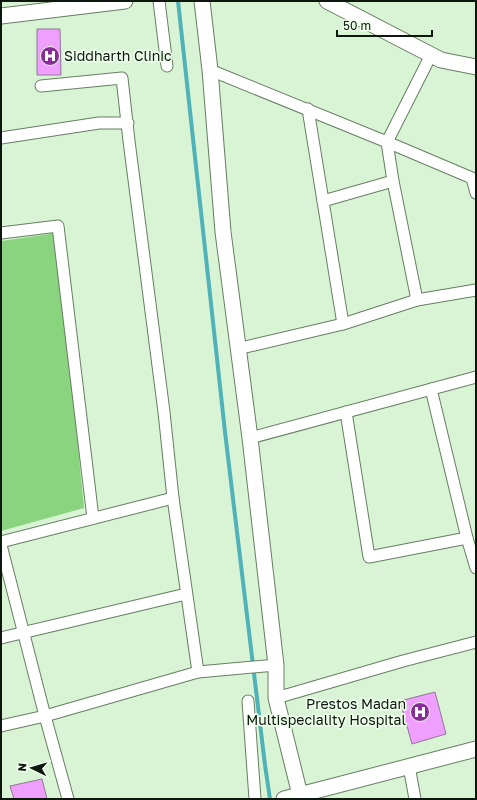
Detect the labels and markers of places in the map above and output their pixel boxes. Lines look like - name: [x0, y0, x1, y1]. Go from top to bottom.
- hospital icon: Siddharth Clinic: [39, 45, 61, 67]
- place label: Siddharth Clinic: [64, 47, 172, 64]
- place label: Prestos Madan Multispeciality Hospital: [246, 695, 406, 728]
- hospital icon: Prestos Madan Multispeciality Hospital: [409, 701, 431, 723]

